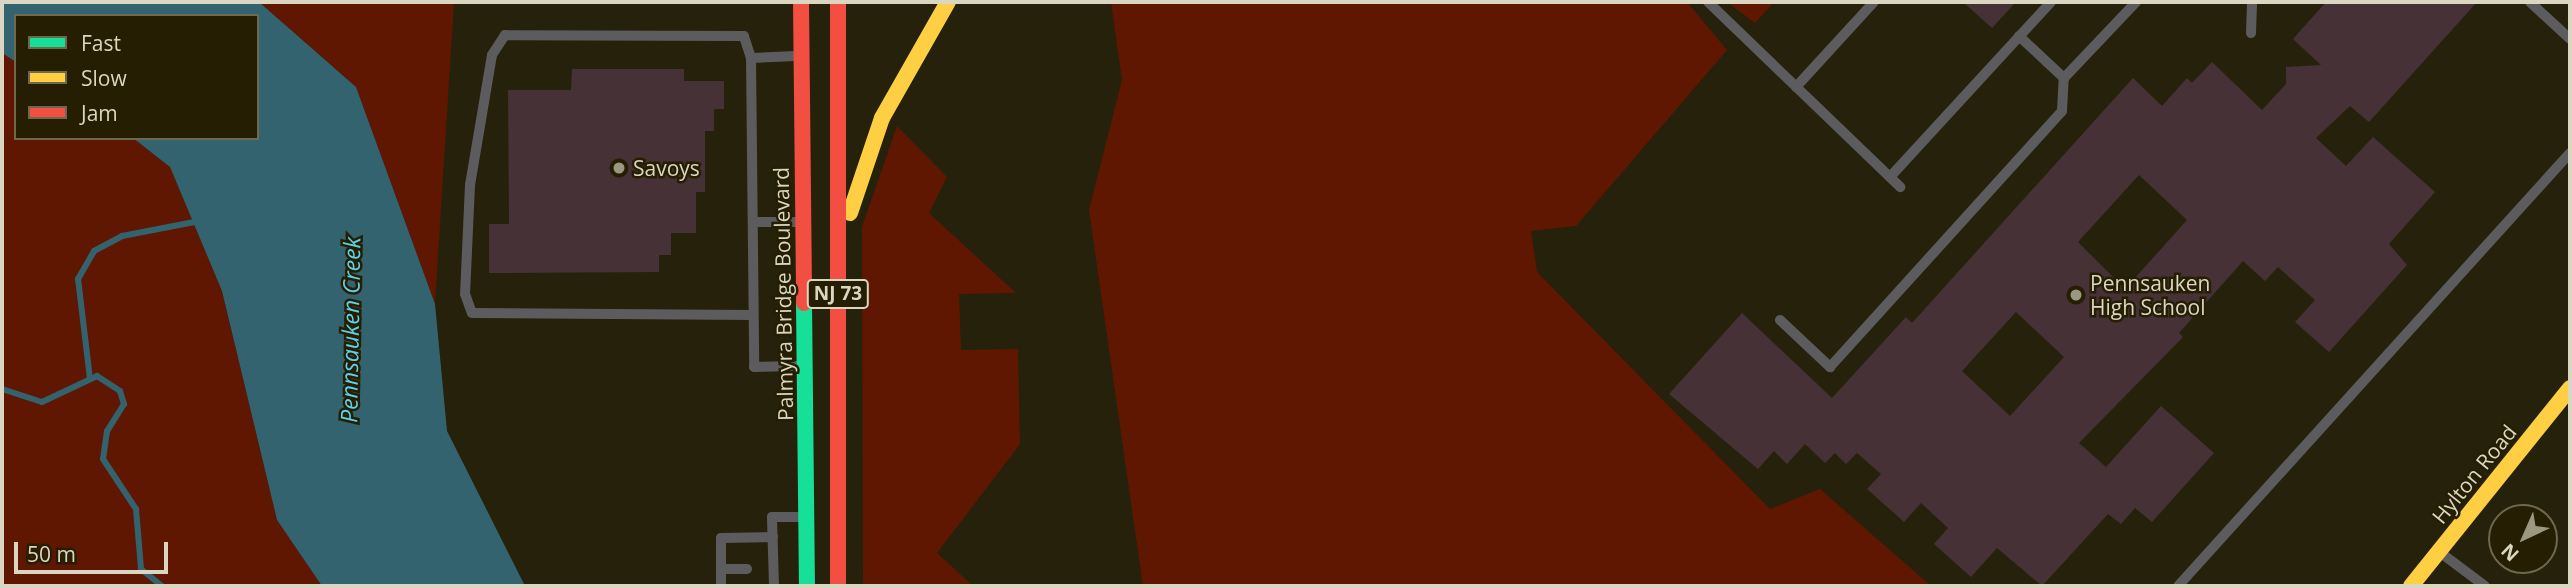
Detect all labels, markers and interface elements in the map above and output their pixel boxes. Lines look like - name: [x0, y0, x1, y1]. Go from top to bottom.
- legend: [14, 14, 259, 140]
- text: Fast: [81, 29, 121, 57]
- text: Slow: [81, 64, 127, 92]
- text: Jam: [81, 99, 118, 127]
- place label: Savoys: [633, 155, 700, 181]
- marker: Savoys: [611, 160, 627, 176]
- street label: Palmyra Bridge Boulevard: [768, 167, 798, 421]
- water label: Pennsauken Creek: [335, 237, 365, 423]
- place label: Pennsauken High School: [2090, 270, 2210, 320]
- road number: NJ 73: [806, 278, 870, 310]
- marker: Pennsauken High School: [2068, 287, 2084, 303]
- street label: Hylton Road: [2426, 419, 2522, 529]
- north arrow: [2488, 504, 2558, 574]
- scale bar: [18, 528, 172, 572]
- text: N: [2495, 538, 2524, 567]
- text: 50 m: [27, 540, 76, 568]

